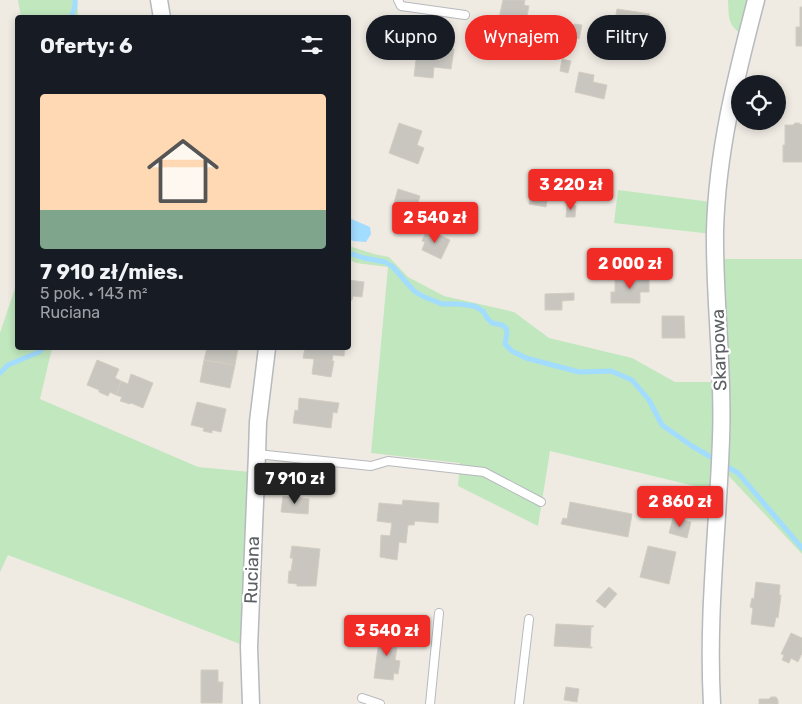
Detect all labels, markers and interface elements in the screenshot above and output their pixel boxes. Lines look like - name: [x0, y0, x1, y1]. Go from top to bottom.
- chip: Kupno: [366, 15, 455, 60]
- chip: Wynajem: [465, 15, 577, 60]
- chip: Filtry: [587, 15, 666, 60]
- icon: filters: [298, 31, 326, 59]
- text: Oferty: 6: [40, 33, 133, 58]
- map controls: [731, 75, 786, 130]
- button: locate: [731, 75, 786, 130]
- icon: home: [138, 126, 228, 216]
- pin: 3 220 zł: [519, 168, 623, 211]
- text: 3 220 zł: [539, 175, 603, 194]
- pin: 2 540 zł: [383, 202, 487, 244]
- text: 2 540 zł: [403, 208, 467, 227]
- pin: 2 000 zł: [578, 248, 682, 290]
- text: 2 000 zł: [598, 254, 662, 273]
- text: 7 910 zł/mies.: [40, 259, 184, 284]
- text: 5 pok. · 143 m²: [40, 284, 148, 303]
- text: Ruciana: [40, 303, 100, 322]
- street label: Skarpowa: [707, 309, 731, 391]
- pin: 7 910 zł: [243, 462, 347, 505]
- text: 7 910 zł: [265, 469, 325, 488]
- pin: 2 860 zł: [628, 486, 732, 528]
- text: 2 860 zł: [648, 492, 712, 511]
- street label: Ruciana: [240, 536, 264, 604]
- pin: 3 540 zł: [335, 614, 439, 657]
- text: 3 540 zł: [355, 621, 419, 640]

